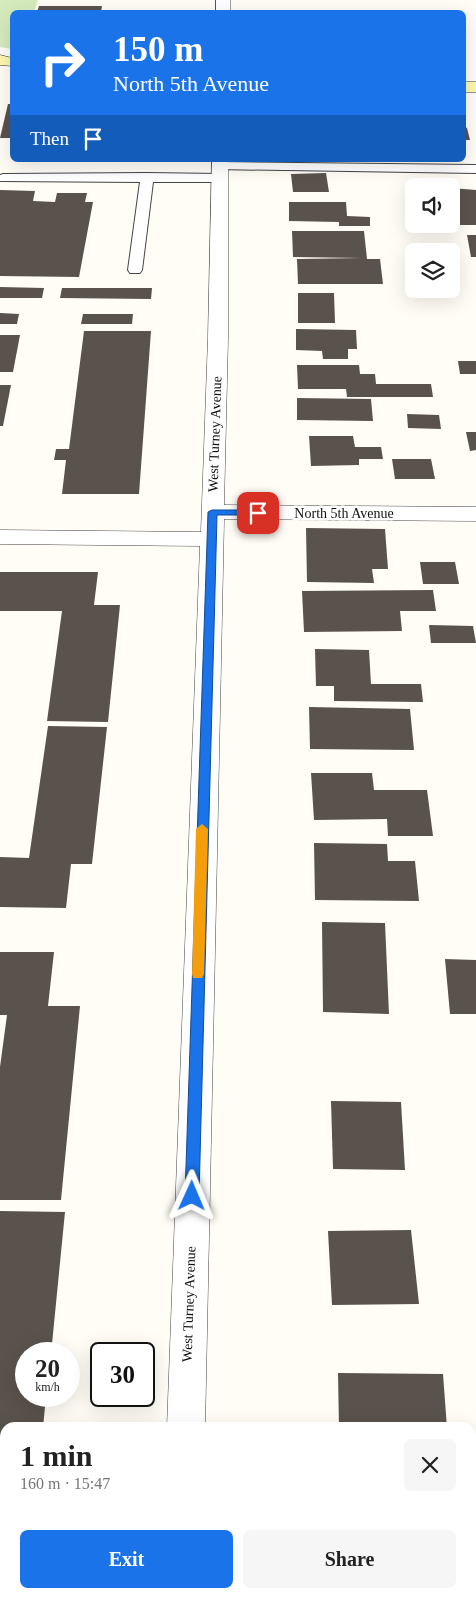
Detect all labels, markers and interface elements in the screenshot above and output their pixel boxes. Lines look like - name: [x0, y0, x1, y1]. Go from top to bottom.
- icon: right: [30, 30, 95, 95]
- text: 150 m: [113, 30, 203, 69]
- text: North 5th Avenue: [113, 71, 269, 96]
- icon: arrive: [79, 125, 107, 153]
- text: Then: [30, 128, 69, 149]
- map controls: [405, 178, 460, 298]
- button: sound: [405, 178, 460, 233]
- button: layers: [405, 243, 460, 298]
- street label: West Turney Avenue: [205, 376, 225, 492]
- pin: [237, 492, 279, 534]
- icon: arrive: [244, 499, 272, 527]
- street label: North 5th Avenue: [294, 506, 394, 521]
- position arrow: [165, 1169, 217, 1221]
- street label: West Turney Avenue: [179, 1246, 199, 1362]
- speed limit sign: 30: [90, 1342, 155, 1407]
- text: 20: [35, 1355, 60, 1382]
- text: km/h: [35, 1380, 60, 1394]
- text: 1 min: [20, 1439, 93, 1472]
- button: close: [404, 1439, 456, 1491]
- text: 160 m · 15:47: [20, 1475, 110, 1492]
- button: Exit: [20, 1530, 233, 1588]
- button: Share: [243, 1530, 456, 1588]

